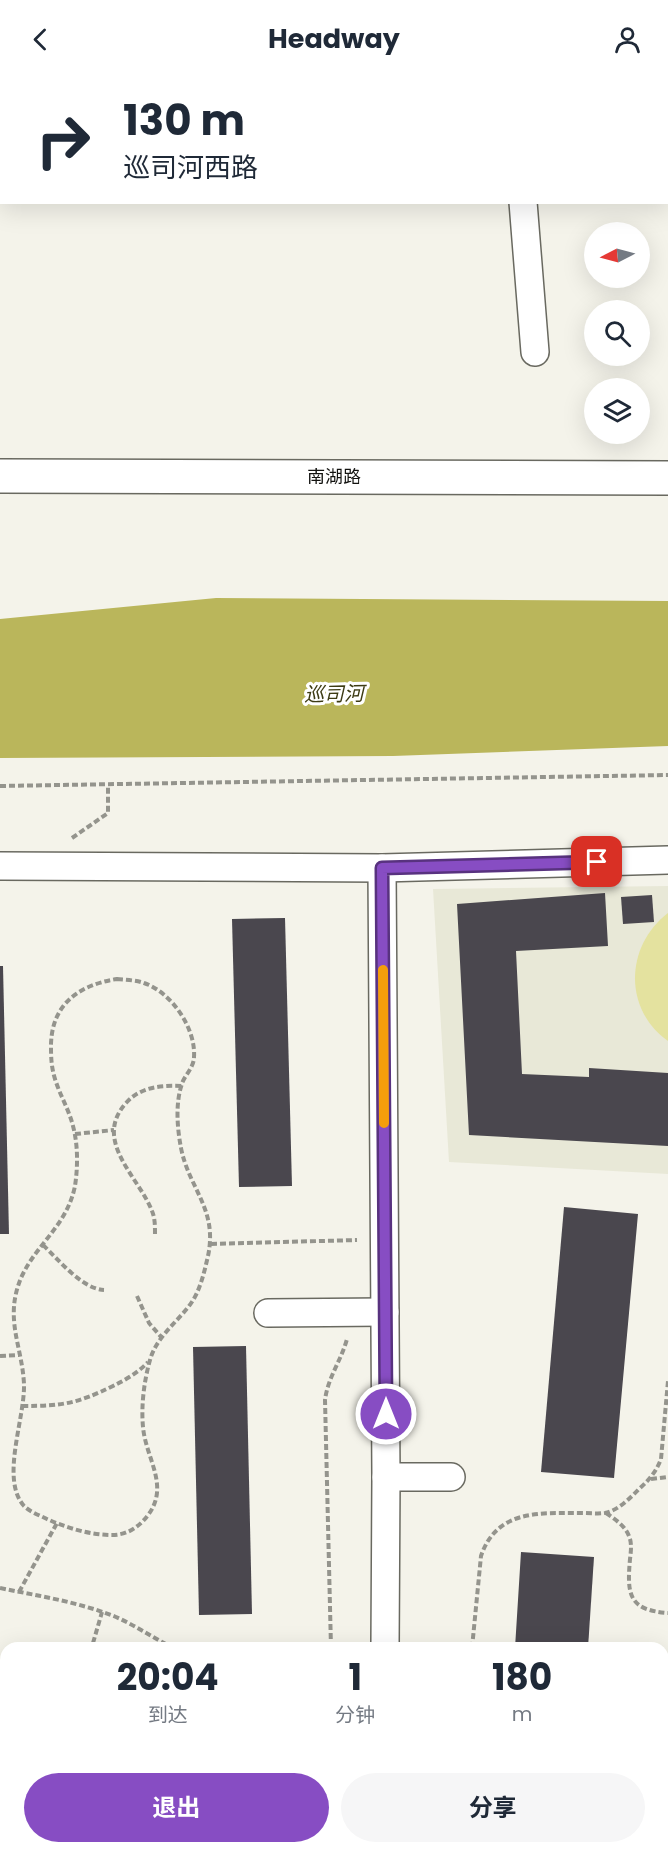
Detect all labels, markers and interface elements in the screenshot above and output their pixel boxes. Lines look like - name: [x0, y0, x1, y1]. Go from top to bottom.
- text: Headway: [268, 20, 400, 57]
- icon: back: [24, 23, 57, 56]
- icon: person: [611, 23, 644, 56]
- text: 130 m: [123, 91, 245, 150]
- icon: right: [24, 102, 102, 180]
- text: 巡司河西路: [123, 149, 258, 186]
- north arrow: [584, 222, 650, 288]
- map controls: [584, 222, 650, 444]
- button: search: [584, 300, 650, 366]
- button: layers: [584, 378, 650, 444]
- street label: 南湖路: [307, 464, 361, 489]
- water label: 巡司河: [304, 679, 368, 709]
- pin: [571, 836, 622, 887]
- icon: arrive: [580, 845, 613, 878]
- position arrow: [354, 1382, 418, 1446]
- text: 20:04: [117, 1652, 219, 1703]
- text: 1: [349, 1652, 362, 1703]
- text: 180: [492, 1652, 552, 1703]
- text: m: [512, 1700, 532, 1728]
- text: 到达: [148, 1701, 188, 1729]
- text: 分钟: [335, 1701, 375, 1729]
- button: 退出: [24, 1773, 329, 1842]
- button: 分享: [341, 1773, 645, 1842]

